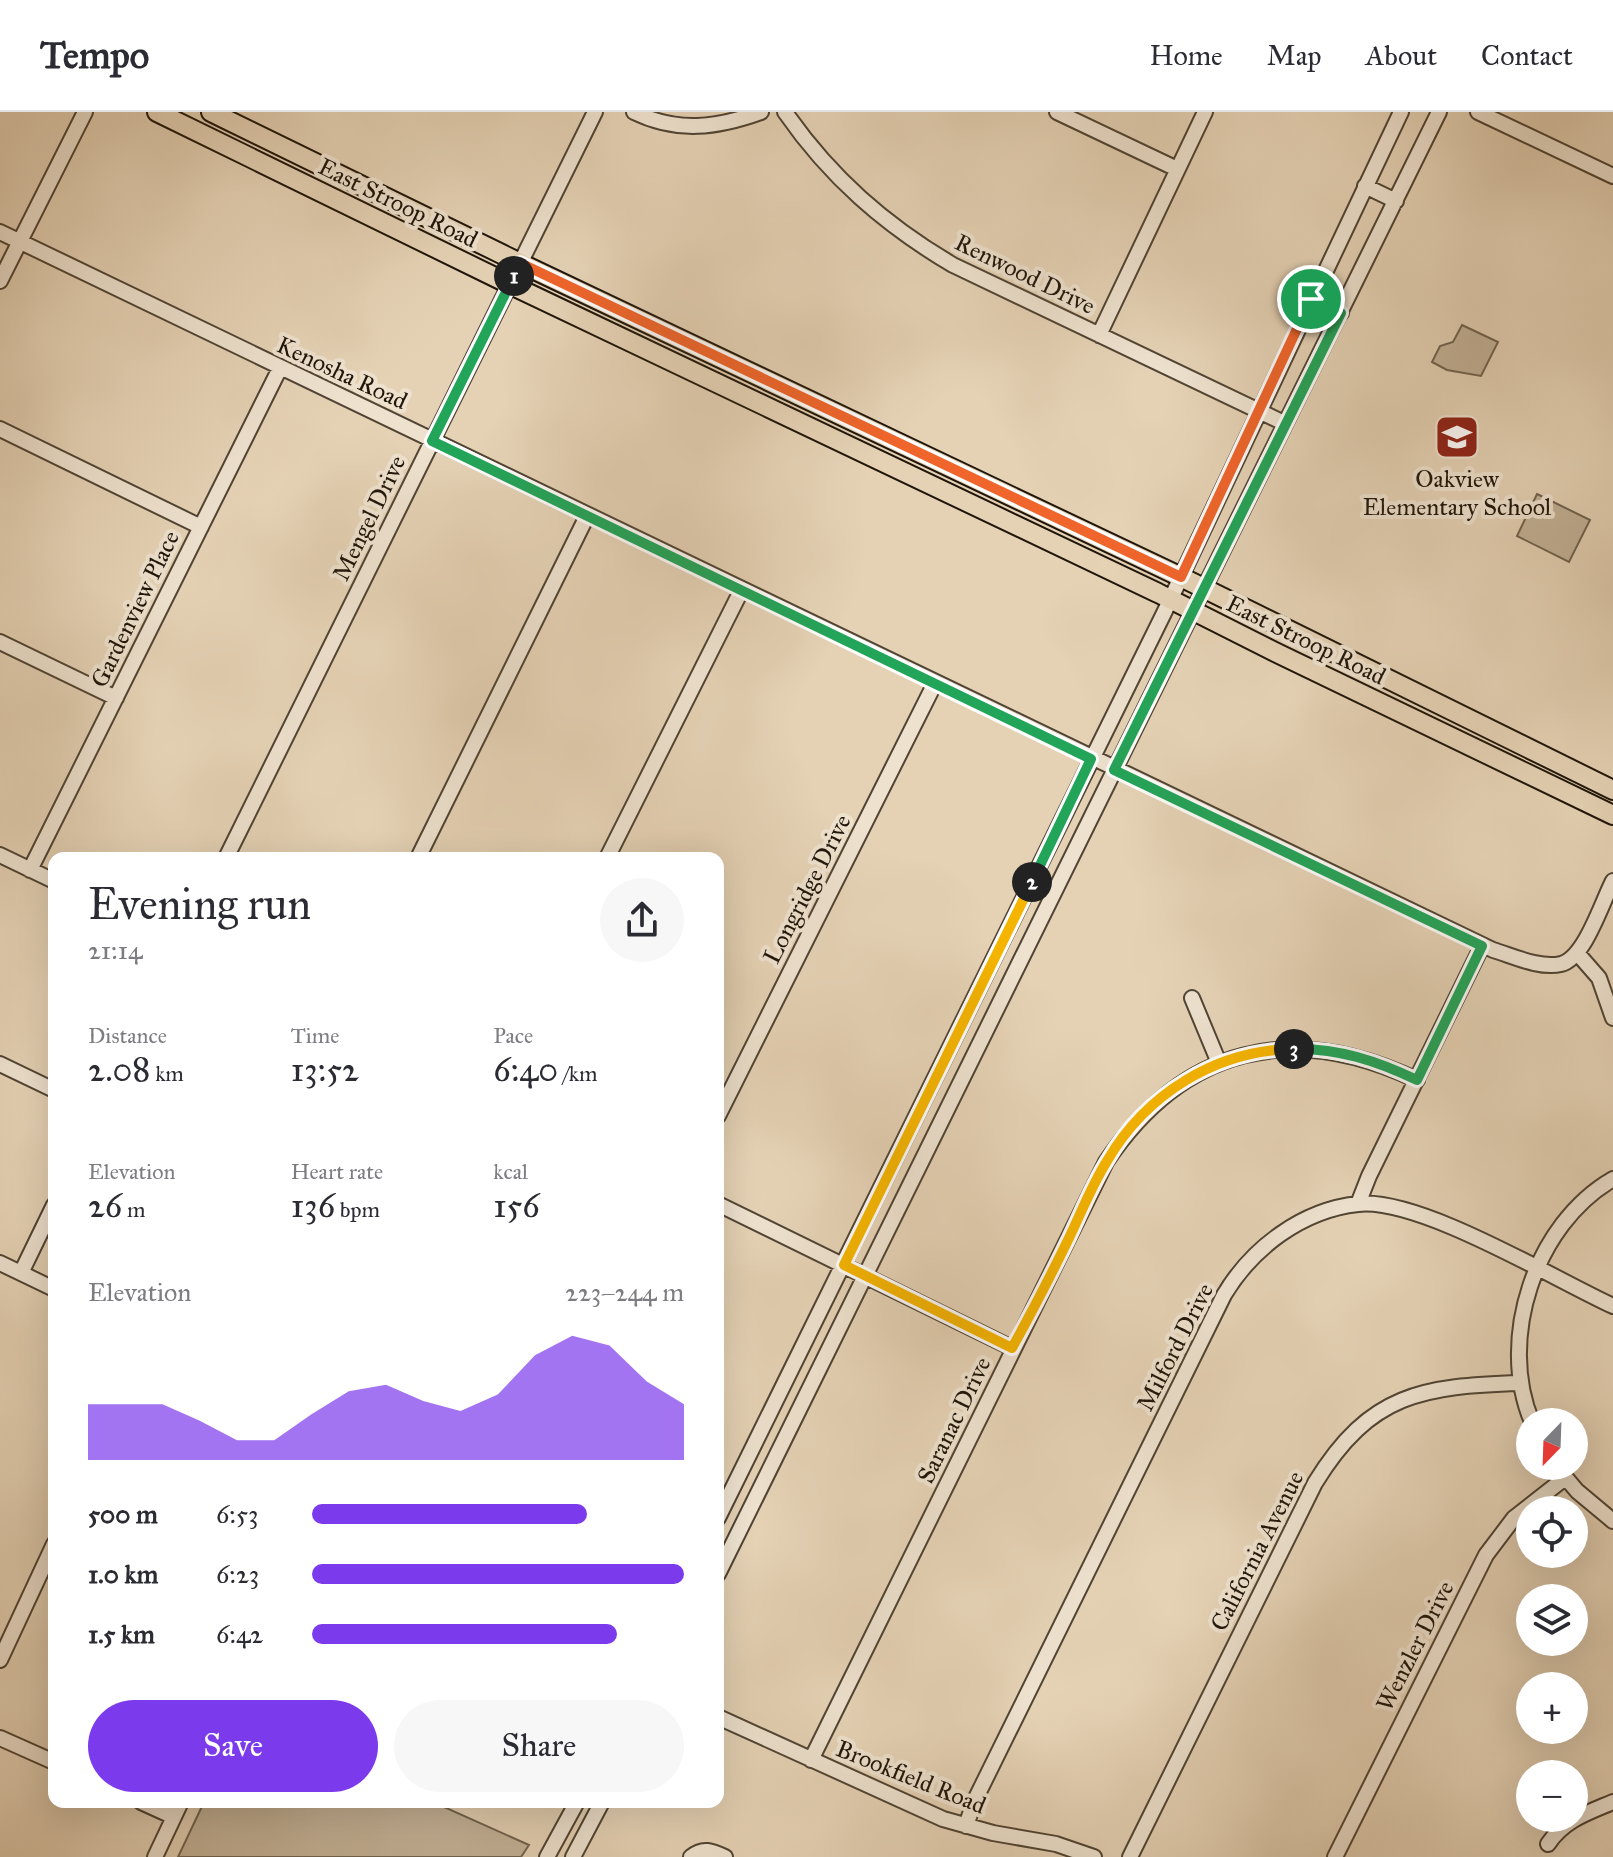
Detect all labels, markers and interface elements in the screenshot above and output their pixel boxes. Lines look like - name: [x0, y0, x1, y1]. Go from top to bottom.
- text: Tempo: [40, 32, 149, 78]
- text: Home: [1150, 38, 1223, 73]
- text: Map: [1267, 38, 1321, 73]
- text: About: [1365, 38, 1437, 73]
- text: Contact: [1481, 38, 1573, 73]
- street label: East Stroop Road: [313, 151, 483, 255]
- street label: Renwood Drive: [950, 227, 1100, 321]
- pin: 1: [494, 256, 534, 296]
- text: 1: [510, 262, 518, 289]
- pin: [1277, 265, 1345, 333]
- icon: arrive: [1289, 277, 1333, 321]
- street label: Kenosha Road: [272, 330, 412, 416]
- school or university icon: Oakview Elementary School: [1433, 413, 1481, 461]
- street label: Mengel Drive: [326, 450, 412, 586]
- place label: Oakview Elementary School: [1363, 464, 1552, 522]
- street label: Gardenview Place: [84, 526, 186, 692]
- street label: East Stroop Road: [1221, 588, 1391, 692]
- street label: Longridge Drive: [756, 809, 858, 969]
- pin: 2: [1012, 862, 1052, 902]
- text: 2: [1027, 868, 1037, 895]
- text: Evening run: [88, 877, 311, 931]
- button: share: [600, 878, 684, 962]
- text: 21:14: [88, 934, 142, 966]
- text: Distance: [88, 1022, 167, 1049]
- text: Time: [291, 1022, 339, 1049]
- text: Pace: [493, 1022, 533, 1049]
- pin: 3: [1274, 1029, 1314, 1069]
- text: 3: [1290, 1035, 1298, 1062]
- text: 2.08: [88, 1049, 150, 1090]
- text: 13:52: [291, 1049, 359, 1090]
- text: 6:40: [493, 1049, 558, 1090]
- text: km: [150, 1060, 184, 1087]
- text: /km: [558, 1060, 597, 1087]
- text: Elevation: [88, 1158, 175, 1185]
- text: Heart rate: [291, 1158, 383, 1185]
- text: kcal: [493, 1158, 528, 1185]
- text: 26: [88, 1185, 122, 1226]
- text: 136: [291, 1185, 335, 1226]
- text: 156: [493, 1185, 540, 1226]
- text: m: [122, 1196, 145, 1223]
- text: bpm: [335, 1196, 380, 1223]
- text: Elevation: [88, 1276, 191, 1308]
- text: 223–244 m: [565, 1276, 684, 1308]
- street label: Milford Drive: [1130, 1278, 1220, 1416]
- street label: Saranac Drive: [910, 1352, 998, 1488]
- north arrow: [1516, 1408, 1588, 1480]
- map controls: [1516, 1408, 1588, 1832]
- street label: California Avenue: [1204, 1466, 1310, 1636]
- button: locate: [1516, 1496, 1588, 1568]
- text: 500 m: [88, 1498, 158, 1530]
- text: 6:53: [216, 1498, 258, 1530]
- text: 1.0 km: [88, 1558, 158, 1590]
- text: 6:23: [216, 1558, 259, 1590]
- street label: Wenzler Drive: [1369, 1576, 1461, 1716]
- button: layers: [1516, 1584, 1588, 1656]
- text: 1.5 km: [88, 1618, 155, 1650]
- text: 6:42: [216, 1618, 263, 1650]
- button: +: [1516, 1672, 1588, 1744]
- button: Save: [88, 1700, 378, 1792]
- button: Share: [394, 1700, 684, 1792]
- street label: Brookfield Road: [832, 1733, 990, 1821]
- button: −: [1516, 1760, 1588, 1832]

